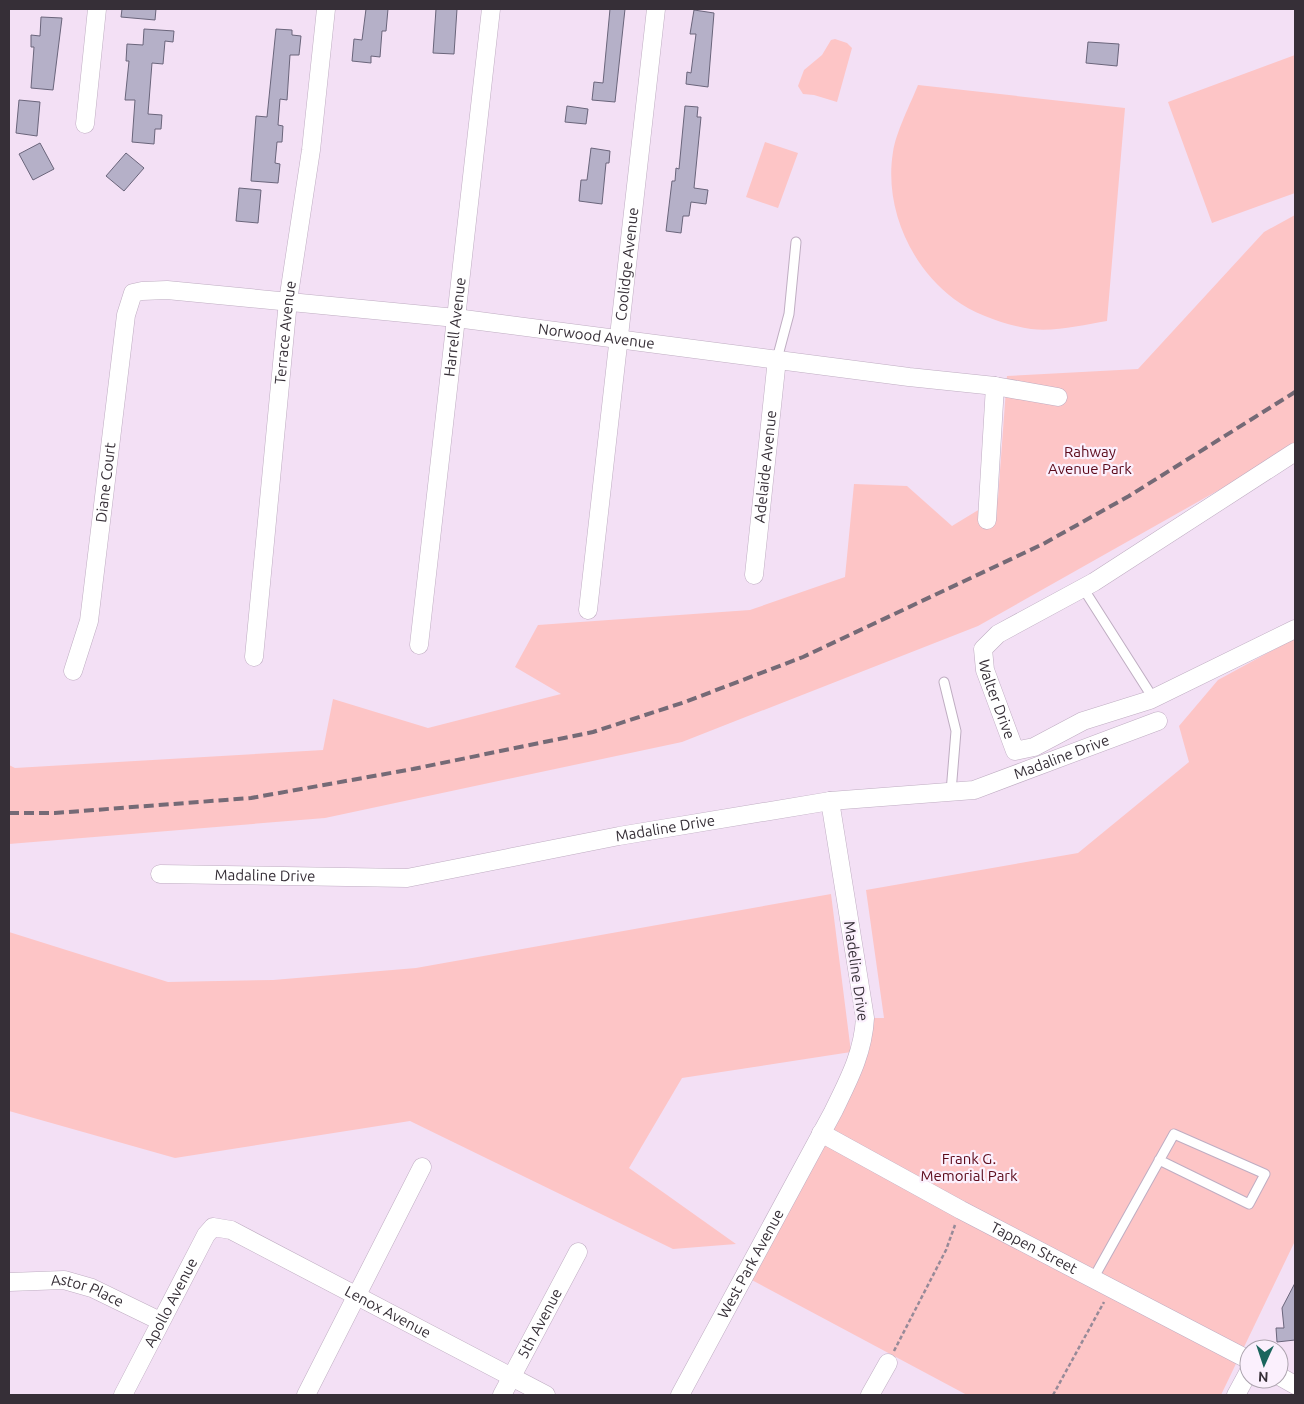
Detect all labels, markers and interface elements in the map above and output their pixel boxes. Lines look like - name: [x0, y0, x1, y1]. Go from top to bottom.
- street label: Coolidge Avenue: [612, 207, 641, 322]
- street label: Harrell Avenue: [440, 276, 469, 377]
- street label: Terrace Avenue: [271, 279, 299, 385]
- street label: Norwood Avenue: [537, 320, 656, 352]
- street label: Adelaide Avenue: [751, 409, 779, 524]
- street label: Diane Court: [92, 441, 119, 523]
- park label: Rahway Avenue Park: [1048, 443, 1132, 477]
- street label: Walter Drive: [976, 658, 1019, 741]
- street label: Madaline Drive: [1011, 731, 1112, 782]
- street label: Madaline Drive: [614, 811, 716, 844]
- street label: Madaline Drive: [215, 866, 315, 885]
- street label: Madeline Drive: [841, 920, 872, 1022]
- park label: Frank G. Memorial Park: [920, 1150, 1018, 1184]
- street label: West Park Avenue: [714, 1206, 787, 1321]
- street label: Tappen Street: [988, 1218, 1080, 1277]
- street label: Apollo Avenue: [140, 1255, 201, 1350]
- street label: Astor Place: [51, 1270, 126, 1310]
- street label: Lenox Avenue: [342, 1282, 434, 1341]
- street label: 5th Avenue: [514, 1285, 565, 1361]
- north arrow: [1239, 1339, 1289, 1389]
- text: N: [1258, 1369, 1269, 1385]

